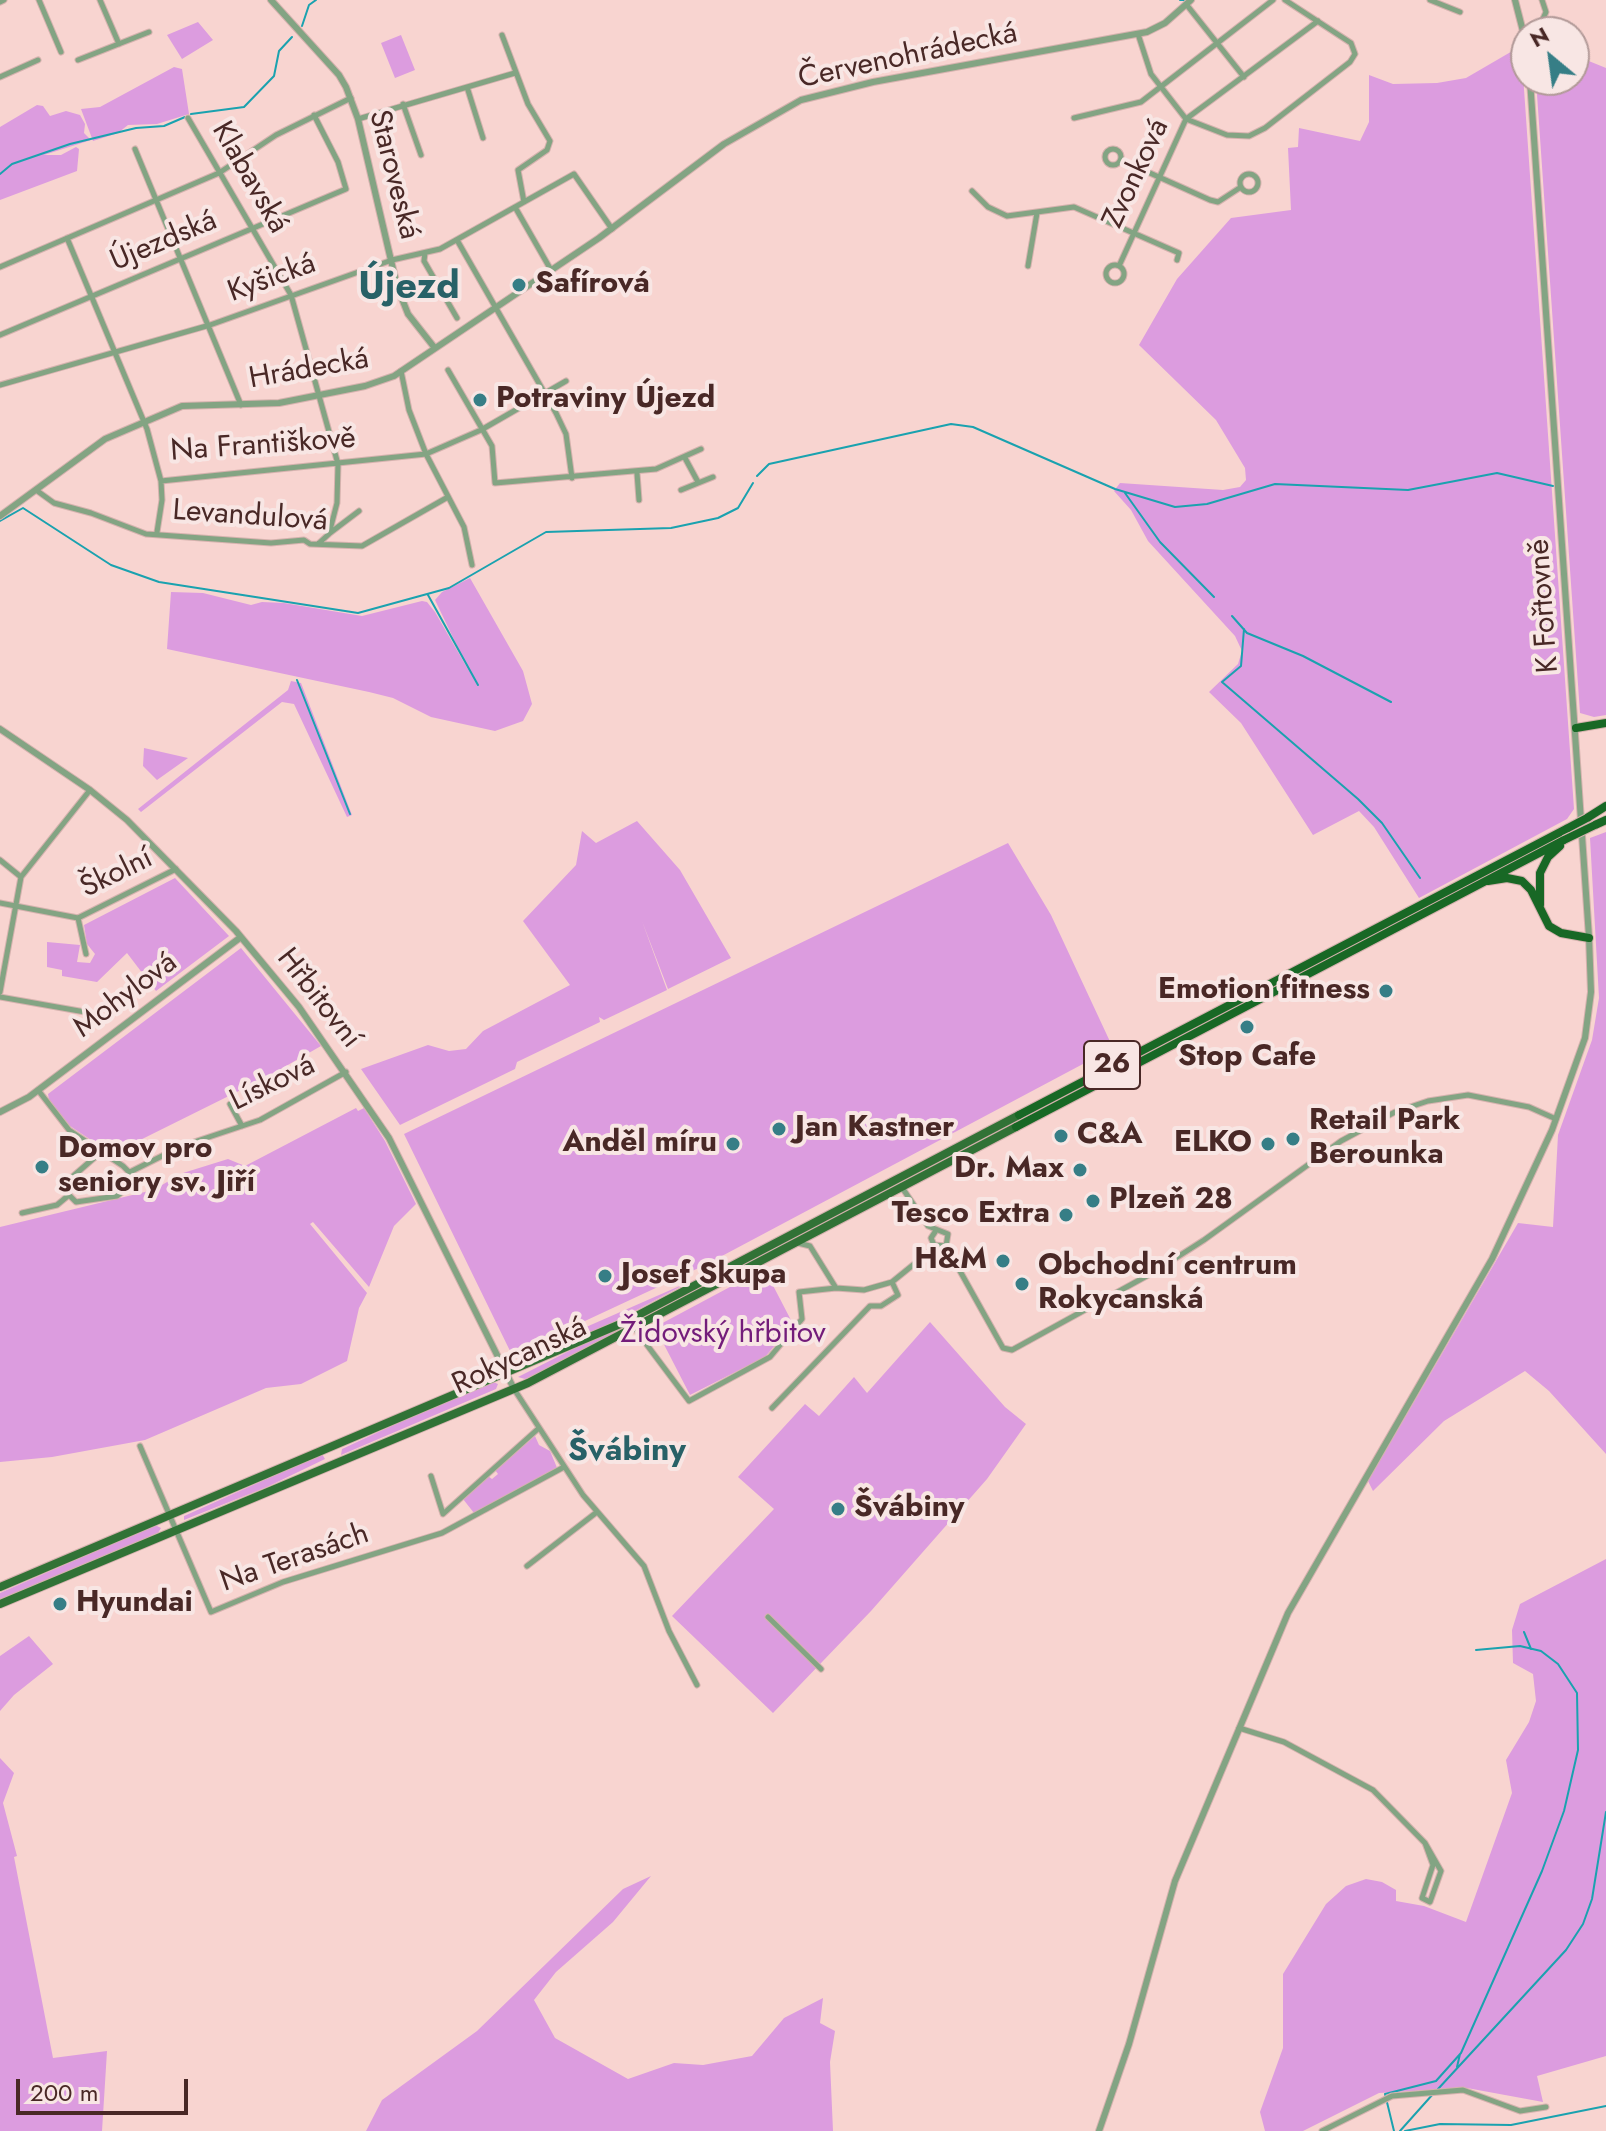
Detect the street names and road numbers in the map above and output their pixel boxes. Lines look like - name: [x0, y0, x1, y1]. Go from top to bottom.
- street label: Červenohrádecká: [795, 16, 1021, 98]
- street label: Staroveská: [360, 107, 426, 243]
- street label: Zvonková: [1096, 114, 1178, 234]
- street label: Klabavská: [203, 116, 295, 240]
- street label: Újezdská: [105, 204, 223, 280]
- street label: Kyšická: [223, 247, 321, 311]
- street label: Hrádecká: [246, 342, 372, 398]
- street label: Na Františkově: [169, 422, 357, 470]
- street label: Levandulová: [171, 494, 329, 540]
- street label: K Fořtovně: [1522, 538, 1568, 674]
- street label: Školní: [75, 841, 159, 907]
- street label: Hřbitovní: [268, 942, 368, 1056]
- street label: Mohylová: [67, 945, 185, 1047]
- road number: 26: [1084, 1041, 1140, 1089]
- street label: Lísková: [225, 1048, 321, 1120]
- street label: Rokycanská: [447, 1310, 593, 1404]
- street label: Na Terasách: [216, 1517, 374, 1601]

